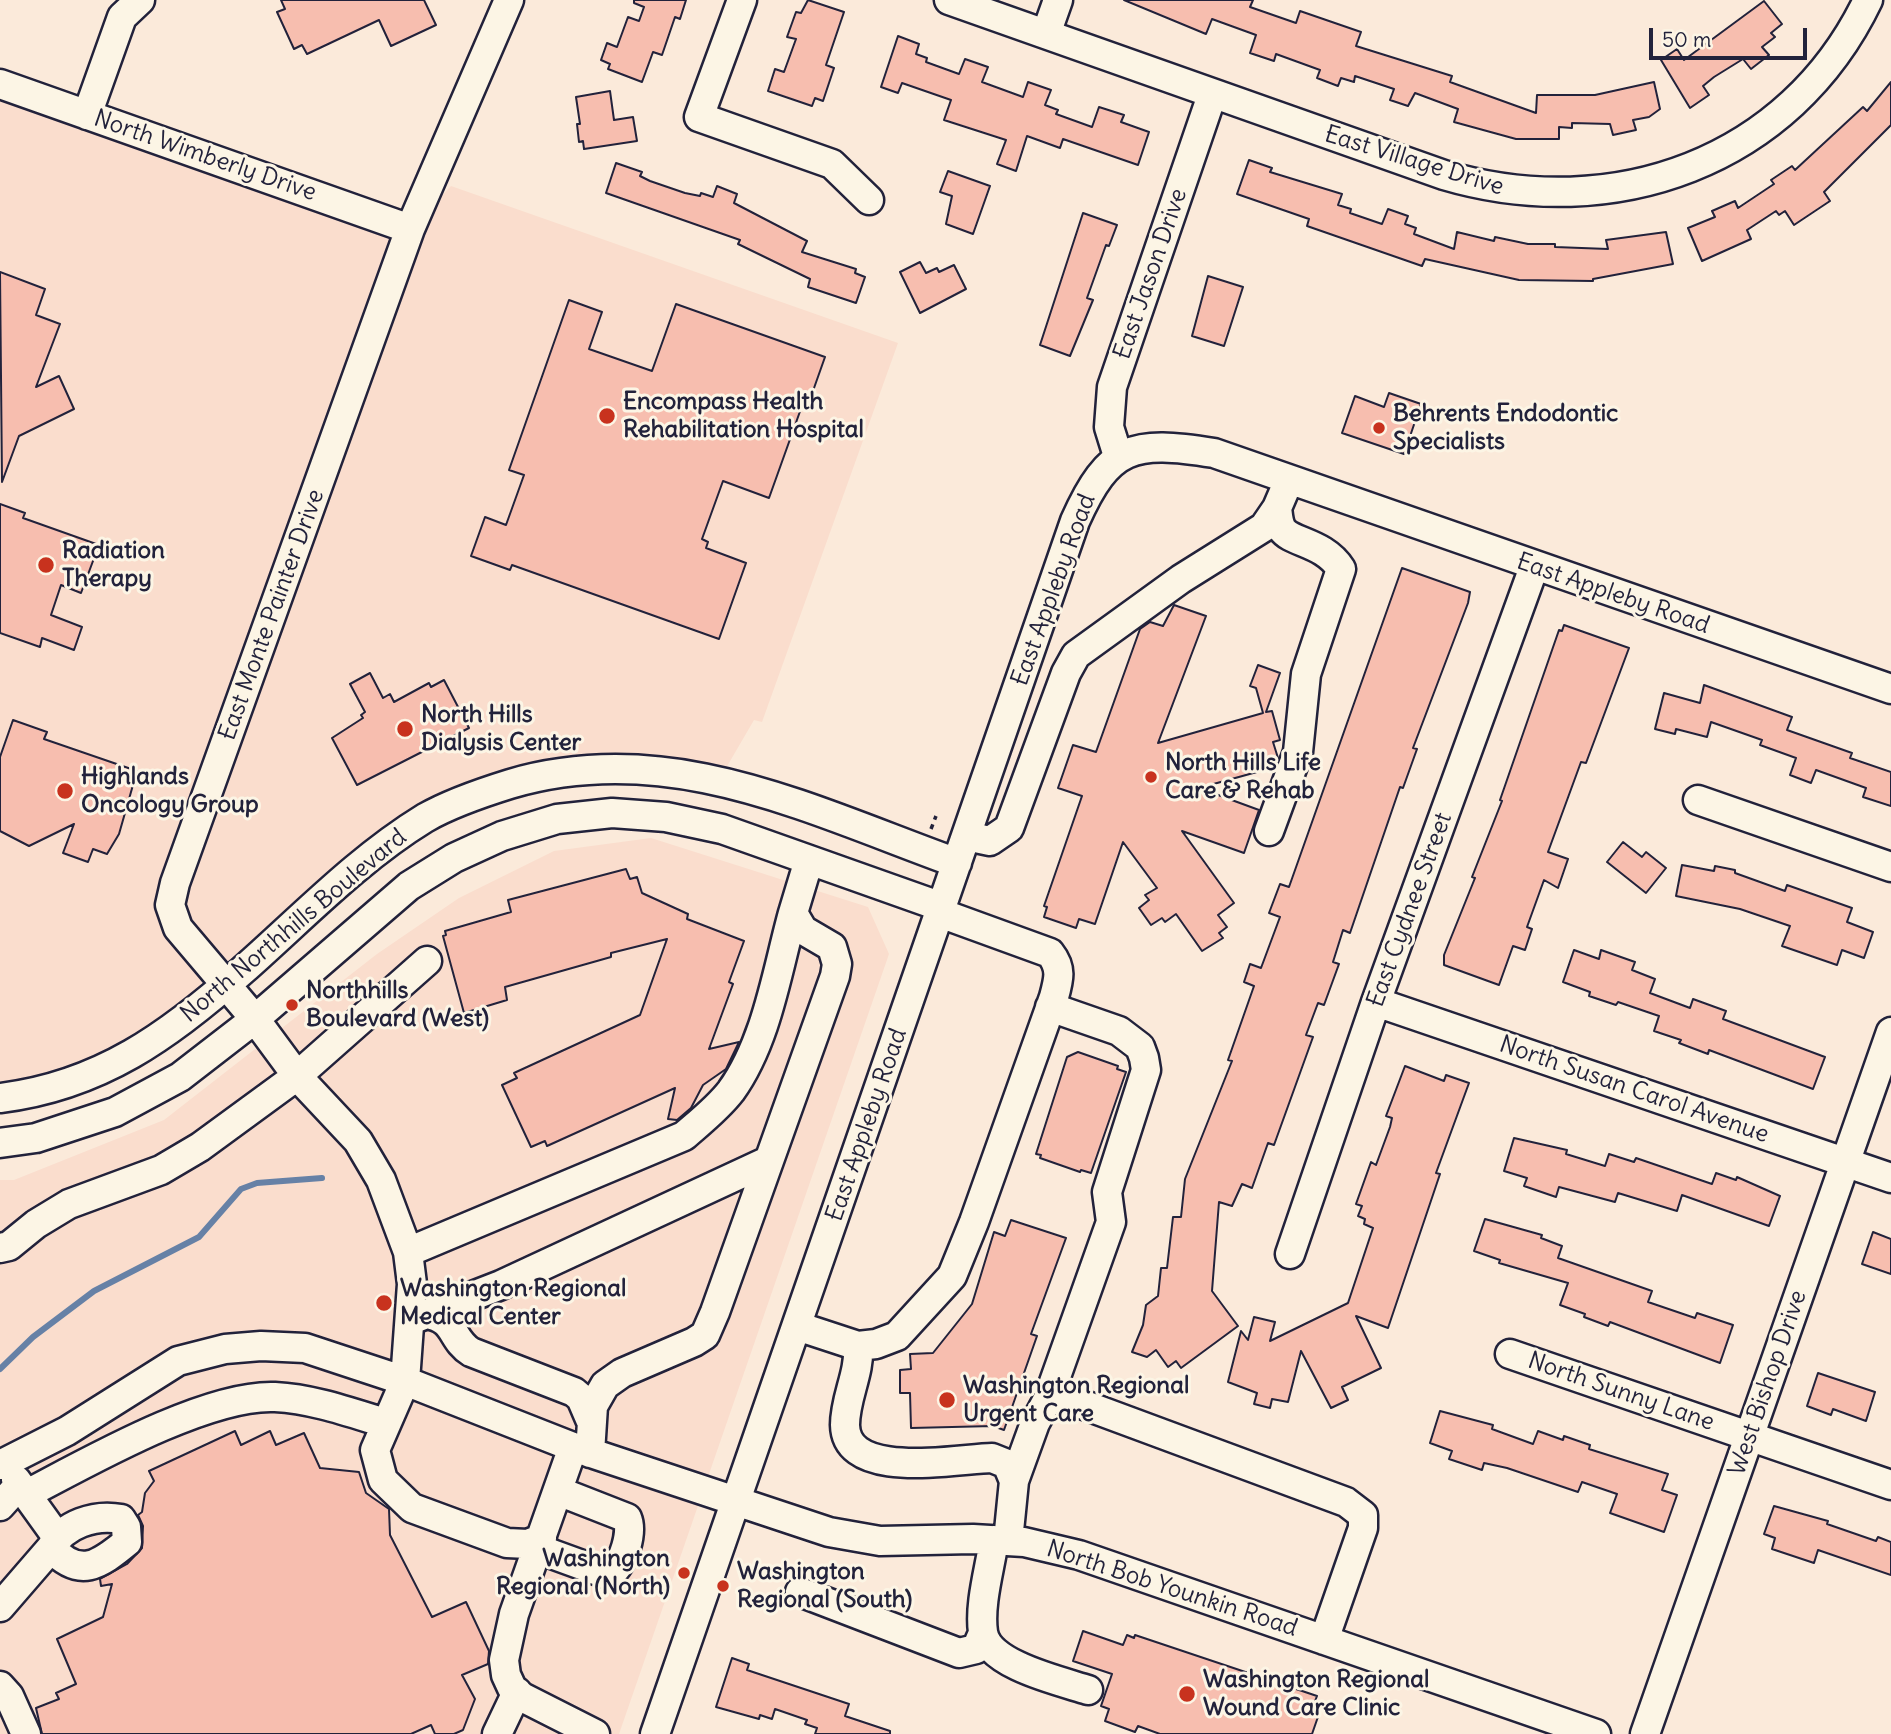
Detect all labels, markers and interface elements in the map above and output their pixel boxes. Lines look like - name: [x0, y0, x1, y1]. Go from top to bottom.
- scale bar: [1653, 14, 1811, 58]
- text: 50 m: [1662, 26, 1711, 53]
- street label: North Wimberly Drive: [90, 104, 320, 208]
- street label: East Village Drive: [1321, 120, 1507, 202]
- street label: East Jason Drive: [1108, 185, 1194, 363]
- place label: Encompass Health Rehabilitation Hospital: [623, 388, 864, 444]
- place label: Behrents Endodontic Specialists: [1393, 400, 1618, 456]
- marker: Encompass Health Rehabilitation Hospital: [597, 406, 617, 426]
- marker: Behrents Endodontic Specialists: [1371, 420, 1387, 436]
- street label: East Monte Painter Drive: [213, 486, 331, 744]
- street label: East Appleby Road: [1006, 490, 1102, 690]
- place label: Radiation Therapy: [62, 537, 165, 593]
- street label: East Appleby Road: [1513, 547, 1713, 641]
- marker: Radiation Therapy: [36, 555, 56, 575]
- place label: North Hills Dialysis Center: [421, 701, 581, 757]
- marker: North Hills Dialysis Center: [395, 719, 415, 739]
- place label: North Hills Life Care & Rehab: [1165, 749, 1321, 805]
- place label: Highlands Oncology Group: [81, 763, 259, 819]
- marker: North Hills Life Care & Rehab: [1143, 769, 1159, 785]
- marker: Highlands Oncology Group: [55, 781, 75, 801]
- street label: East Cydnee Street: [1361, 809, 1459, 1011]
- street label: North Northhills Boulevard: [175, 823, 413, 1029]
- place label: Northhills Boulevard (West): [306, 977, 489, 1033]
- marker: Northhills Boulevard (West): [284, 997, 300, 1013]
- street label: East Appleby Road: [820, 1025, 914, 1225]
- street label: North Susan Carol Avenue: [1496, 1030, 1772, 1150]
- place label: Washington Regional Medical Center: [400, 1275, 626, 1331]
- street label: West Bishop Drive: [1723, 1287, 1813, 1479]
- marker: Washington Regional Medical Center: [374, 1293, 394, 1313]
- street label: North Sunny Lane: [1524, 1347, 1718, 1437]
- place label: Washington Regional Urgent Care: [963, 1372, 1189, 1428]
- marker: Washington Regional Urgent Care: [937, 1390, 957, 1410]
- street label: North Bob Younkin Road: [1043, 1535, 1301, 1643]
- place label: Washington Regional (North): [496, 1545, 670, 1601]
- place label: Washington Regional (South): [737, 1558, 912, 1614]
- marker: Washington Regional (North): [676, 1565, 692, 1581]
- marker: Washington Regional (South): [715, 1578, 731, 1594]
- place label: Washington Regional Wound Care Clinic: [1203, 1666, 1429, 1722]
- marker: Washington Regional Wound Care Clinic: [1177, 1684, 1197, 1704]

